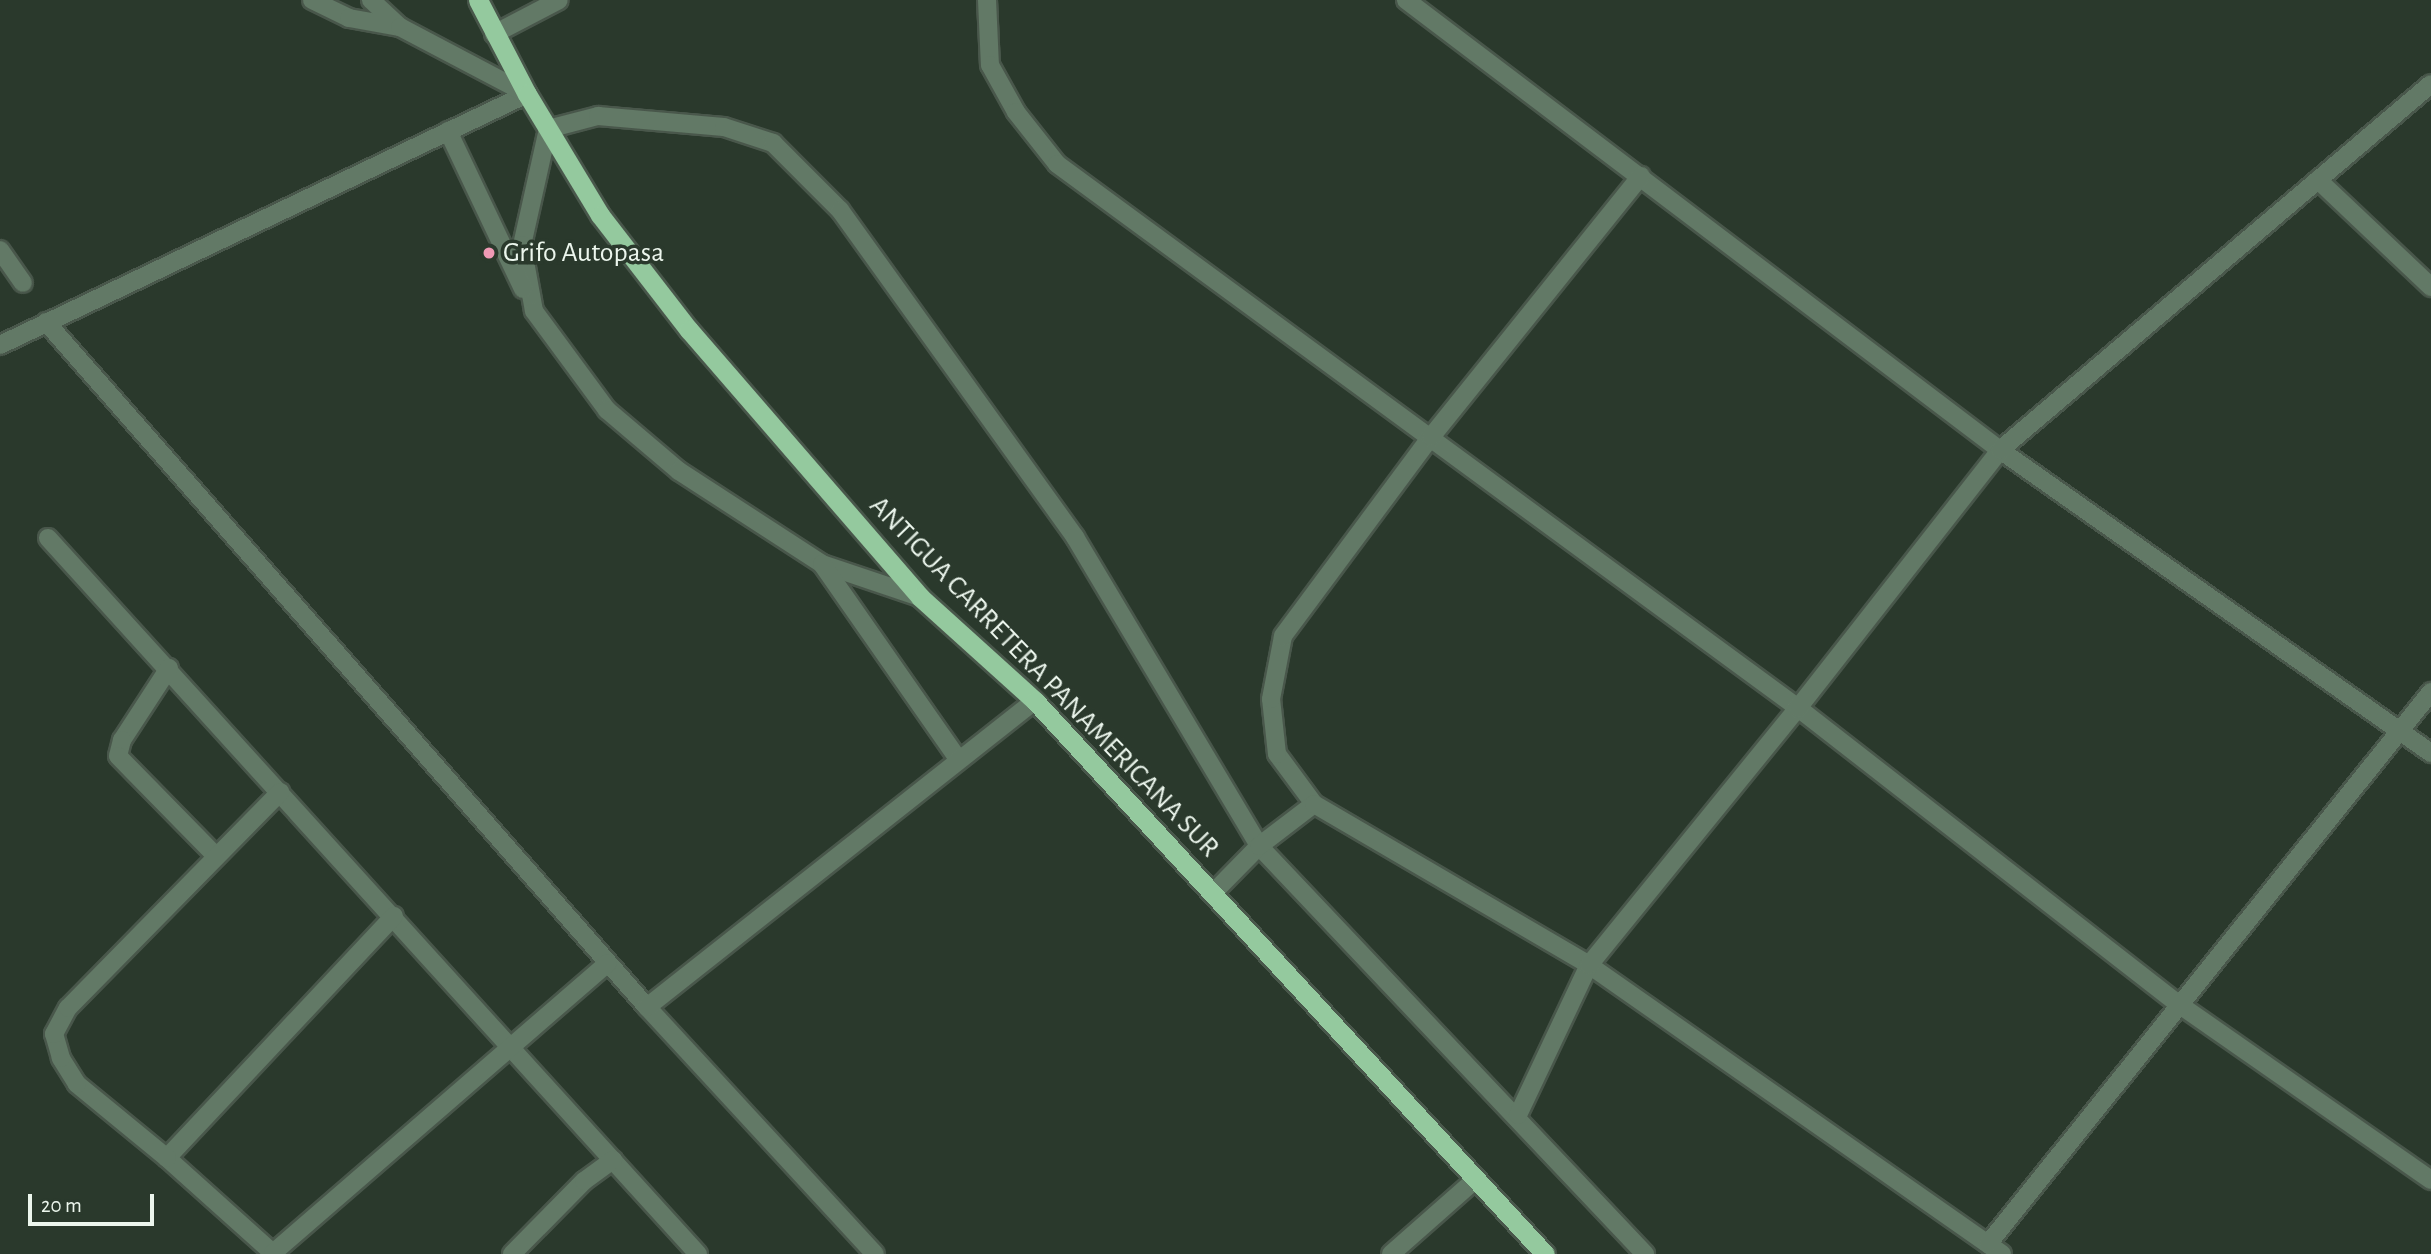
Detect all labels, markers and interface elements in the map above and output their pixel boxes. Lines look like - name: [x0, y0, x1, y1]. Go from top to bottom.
- place label: Grifo Autopasa: [503, 236, 664, 270]
- marker: Grifo Autopasa: [481, 245, 497, 261]
- street label: ANTIGUA CARRETERA PANAMERICANA SUR: [862, 489, 1226, 865]
- scale bar: [32, 1180, 158, 1224]
- text: 20 m: [41, 1195, 82, 1216]

